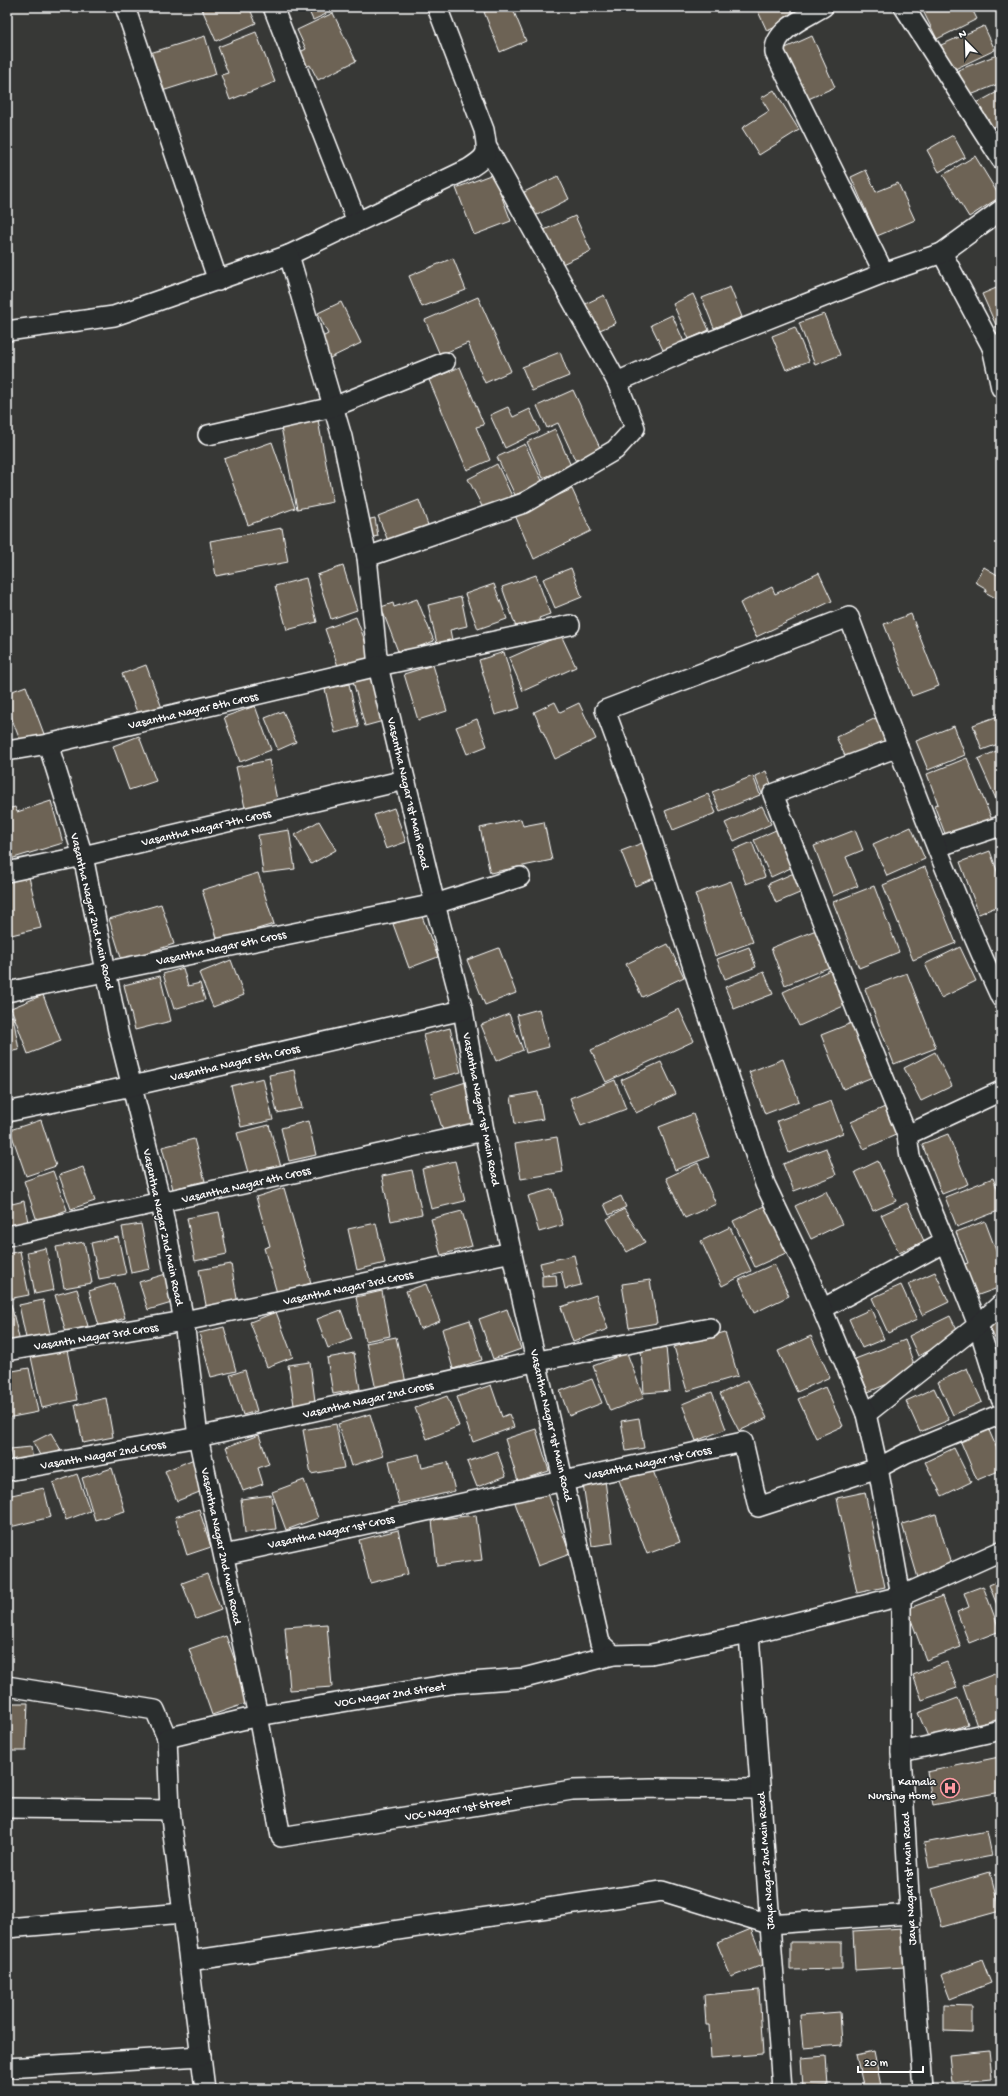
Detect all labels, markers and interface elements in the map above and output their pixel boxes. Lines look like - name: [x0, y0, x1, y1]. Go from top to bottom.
- north arrow: [946, 22, 986, 62]
- text: N: [957, 28, 969, 42]
- street label: Vasantha Nagar 8th Cross: [126, 690, 260, 734]
- street label: Vasantha Nagar 1st Main Road: [383, 715, 432, 872]
- street label: Vasantha Nagar 7th Cross: [139, 807, 273, 851]
- street label: Vasantha Nagar 2nd Main Road: [66, 831, 116, 992]
- street label: Vasantha Nagar 6th Cross: [154, 928, 288, 970]
- street label: Vasantha Nagar 1st Main Road: [458, 1031, 502, 1188]
- street label: Vasantha Nagar 5th Cross: [168, 1042, 302, 1086]
- street label: Vasantha Nagar 2nd Main Road: [138, 1147, 186, 1308]
- street label: Vasantha Nagar 4th Cross: [180, 1164, 313, 1208]
- street label: Vasantha Nagar 3rd Cross: [281, 1268, 415, 1310]
- street label: Vasanth Nagar 3rd Cross: [32, 1321, 160, 1355]
- street label: Vasantha Nagar 1st Main Road: [526, 1347, 575, 1504]
- street label: Vasantha Nagar 2nd Cross: [301, 1379, 436, 1423]
- street label: Vasanth Nagar 2nd Cross: [39, 1438, 167, 1474]
- street label: Vasantha Nagar 1st Cross: [583, 1444, 713, 1484]
- street label: Vasantha Nagar 2nd Main Road: [196, 1466, 244, 1627]
- street label: Vasantha Nagar 1st Cross: [266, 1513, 396, 1553]
- street label: VOC Nagar 2nd Street: [333, 1680, 448, 1712]
- place label: Kamala Nursing Home: [868, 1776, 937, 1804]
- hospital icon: Kamala Nursing Home: [939, 1777, 961, 1799]
- street label: Jaya Nagar 2nd Main Road: [755, 1791, 779, 1930]
- street label: VOC Nagar 1st Street: [403, 1794, 513, 1825]
- street label: Jaya Nagar 1st Main Road: [899, 1811, 920, 1946]
- scale bar: [858, 2048, 923, 2074]
- text: 20 m: [864, 2057, 889, 2071]

